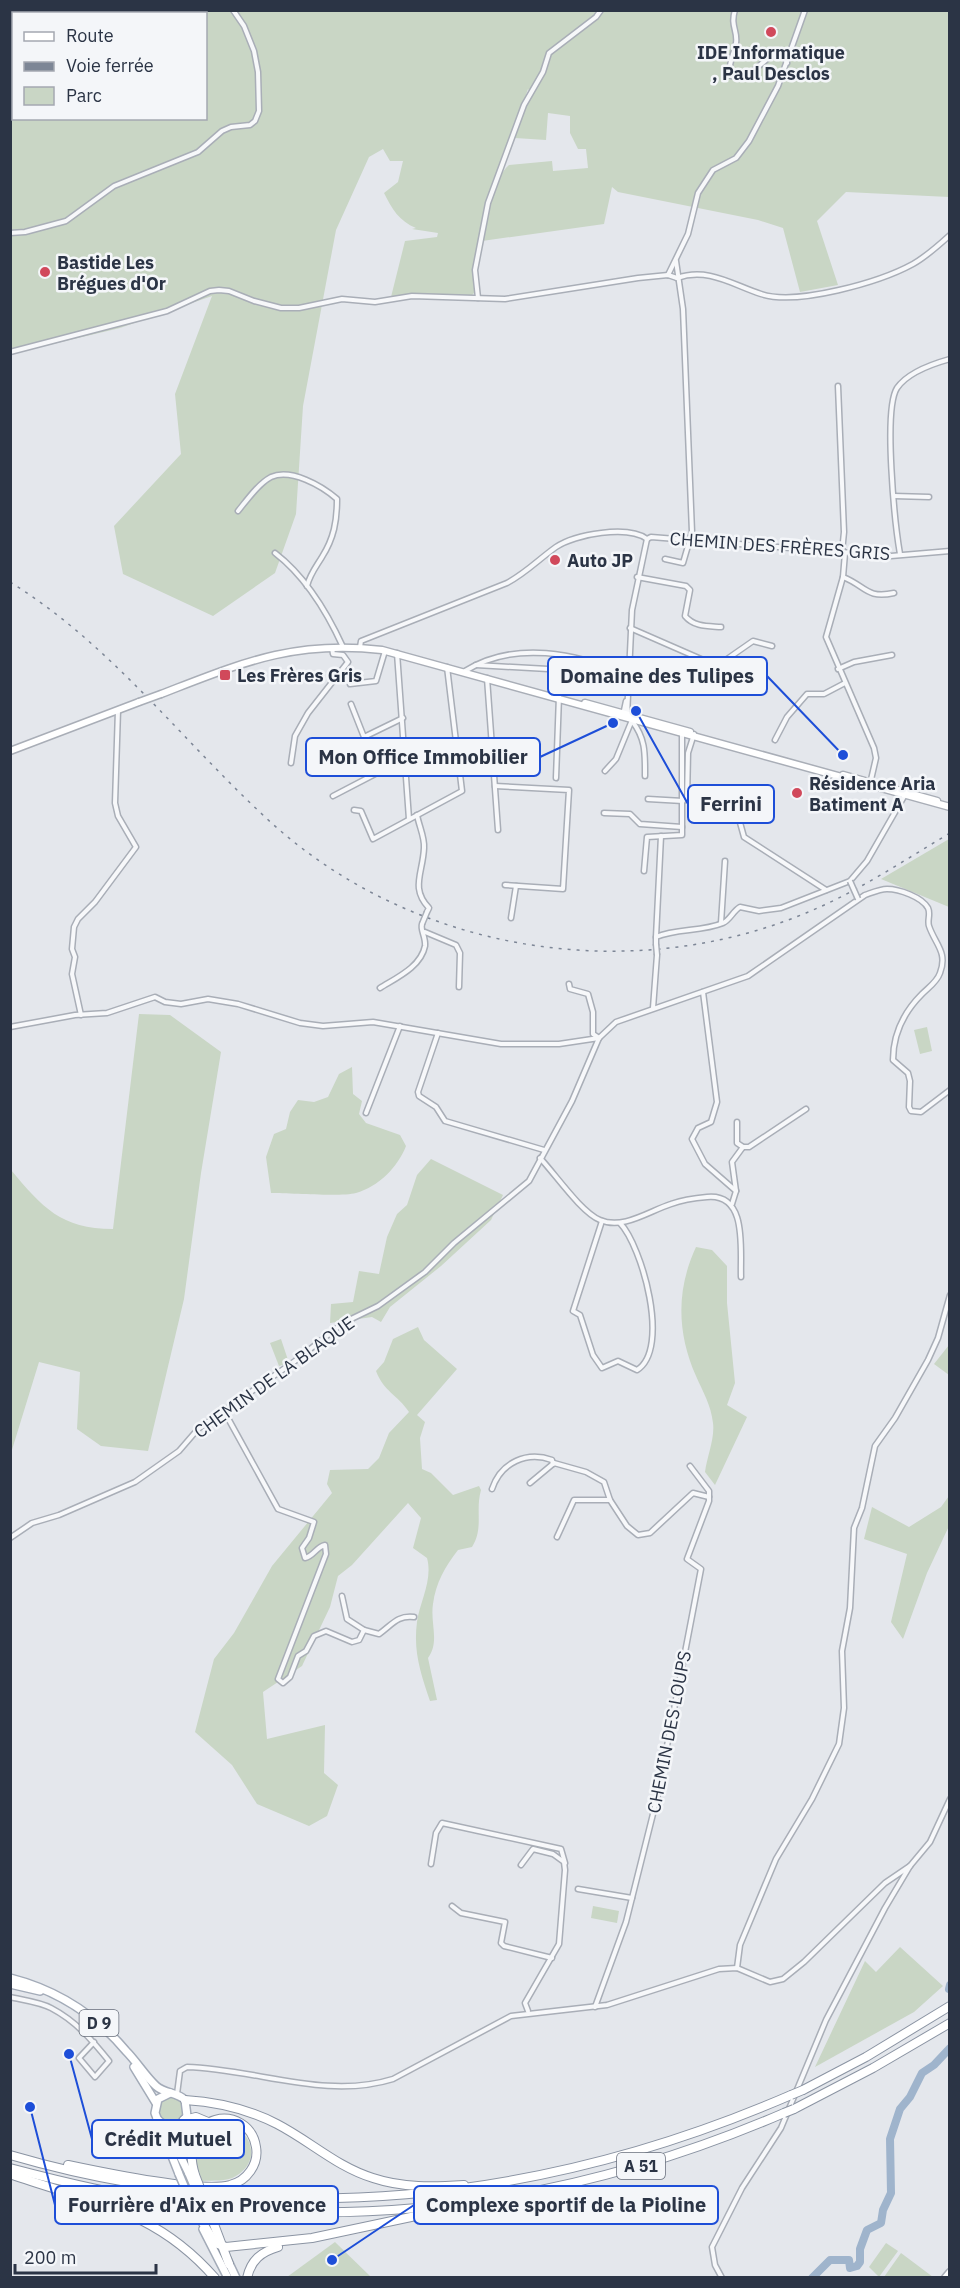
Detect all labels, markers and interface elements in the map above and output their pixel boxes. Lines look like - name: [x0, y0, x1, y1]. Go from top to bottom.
- legend: [12, 12, 207, 120]
- text: Route: [66, 24, 114, 47]
- marker: IDE Informatique , Paul Desclos: [764, 25, 778, 39]
- place label: IDE Informatique , Paul Desclos: [697, 41, 845, 85]
- text: Voie ferrée: [66, 54, 154, 77]
- text: Parc: [66, 84, 102, 107]
- place label: Bastide Les Brégues d'Or: [57, 251, 166, 295]
- marker: Bastide Les Brégues d'Or: [38, 265, 52, 279]
- street label: CHEMIN DES FRÈRES GRIS: [669, 527, 891, 565]
- place label: Auto JP: [567, 549, 633, 572]
- marker: Auto JP: [548, 553, 562, 567]
- callout: Domaine des Tulipes: [548, 657, 767, 695]
- text: Domaine des Tulipes: [560, 662, 754, 689]
- place label: Les Frères Gris: [237, 664, 362, 687]
- marker: Les Frères Gris: [218, 668, 232, 682]
- callout: Mon Office Immobilier: [306, 738, 540, 776]
- text: Mon Office Immobilier: [318, 743, 528, 770]
- place label: Résidence Aria Batiment A: [809, 772, 936, 816]
- callout: Ferrini: [688, 785, 774, 823]
- marker: Résidence Aria Batiment A: [790, 786, 804, 800]
- text: Ferrini: [700, 790, 762, 817]
- street label: CHEMIN DE LA BLAQUE: [189, 1311, 359, 1443]
- street label: CHEMIN DES LOUPS: [642, 1649, 696, 1815]
- road number: D 9: [80, 2010, 118, 2036]
- callout: Crédit Mutuel: [92, 2120, 244, 2158]
- text: Crédit Mutuel: [104, 2125, 232, 2152]
- road number: A 51: [617, 2153, 665, 2179]
- callout: Fourrière d'Aix en Provence: [55, 2186, 338, 2224]
- callout: Complexe sportif de la Pioline: [414, 2186, 718, 2224]
- text: Fourrière d'Aix en Provence: [68, 2191, 326, 2218]
- text: Complexe sportif de la Pioline: [426, 2191, 706, 2218]
- scale bar: [15, 2237, 156, 2275]
- text: 200 m: [24, 2246, 76, 2269]

